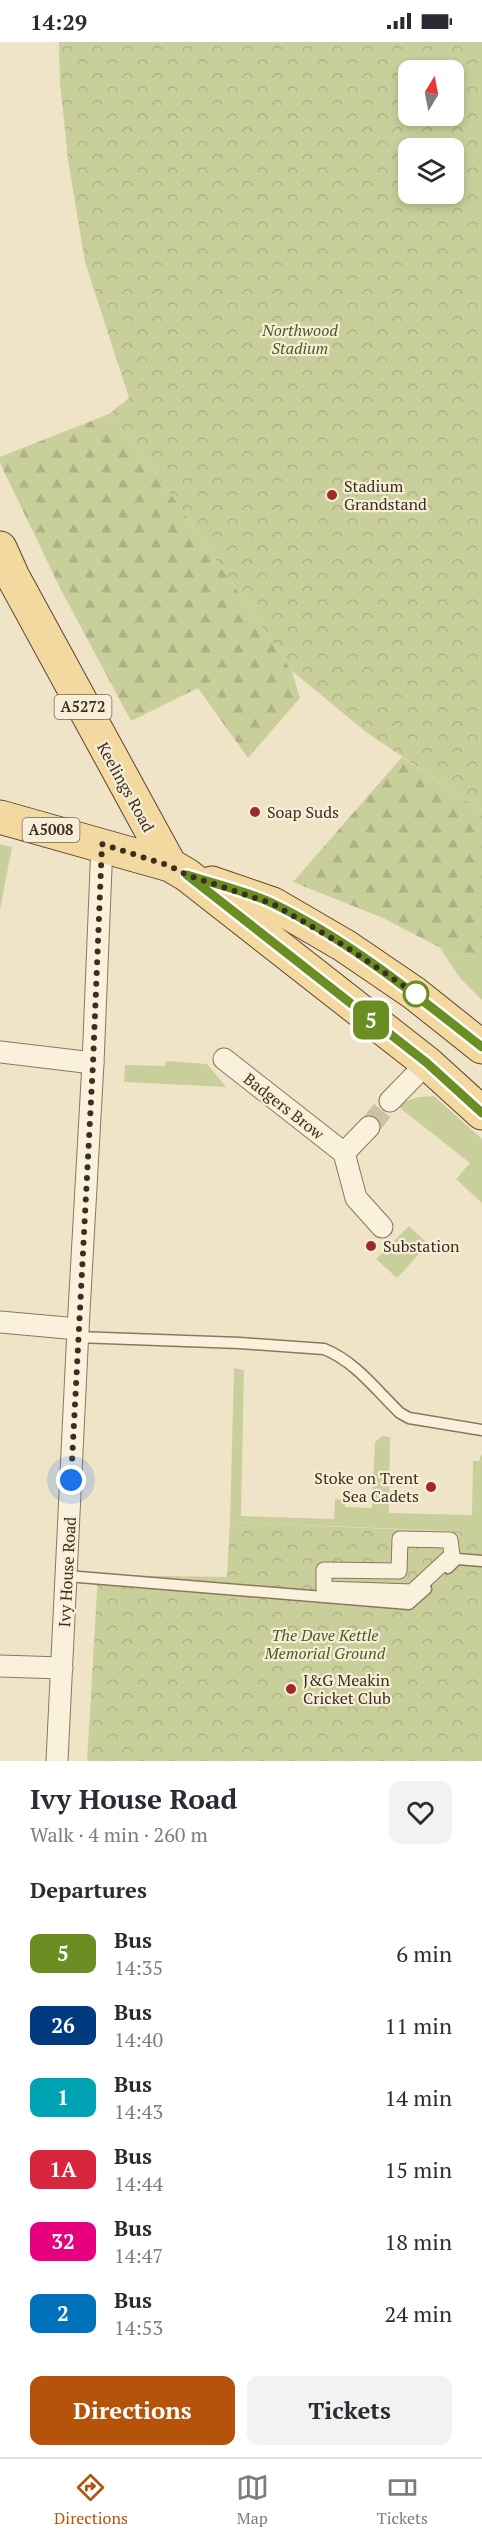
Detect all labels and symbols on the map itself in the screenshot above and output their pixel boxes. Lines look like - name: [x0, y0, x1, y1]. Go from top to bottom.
- north arrow: [398, 60, 464, 126]
- park label: Northwood Stadium: [261, 319, 338, 359]
- place label: Stadium Grandstand: [344, 475, 427, 515]
- marker: Stadium Grandstand: [325, 488, 339, 502]
- road number: A5272: [54, 695, 112, 719]
- street label: Keelings Road: [92, 738, 160, 836]
- place label: Soap Suds: [267, 801, 339, 823]
- marker: Soap Suds: [248, 805, 262, 819]
- road number: A5008: [22, 818, 80, 842]
- unlabelled marker: [403, 981, 429, 1007]
- line badge: 5: [352, 1000, 391, 1040]
- street label: Badgers Brow: [239, 1068, 329, 1145]
- place label: Substation: [383, 1235, 460, 1257]
- marker: Substation: [364, 1239, 378, 1253]
- your location: [56, 1465, 86, 1495]
- place label: Stoke on Trent Sea Cadets: [314, 1467, 419, 1507]
- marker: Stoke on Trent Sea Cadets: [424, 1480, 438, 1494]
- street label: Ivy House Road: [53, 1516, 81, 1628]
- park label: The Dave Kettle Memorial Ground: [264, 1624, 386, 1664]
- place label: J&G Meakin Cricket Club: [303, 1669, 391, 1709]
- marker: J&G Meakin Cricket Club: [284, 1682, 298, 1696]

